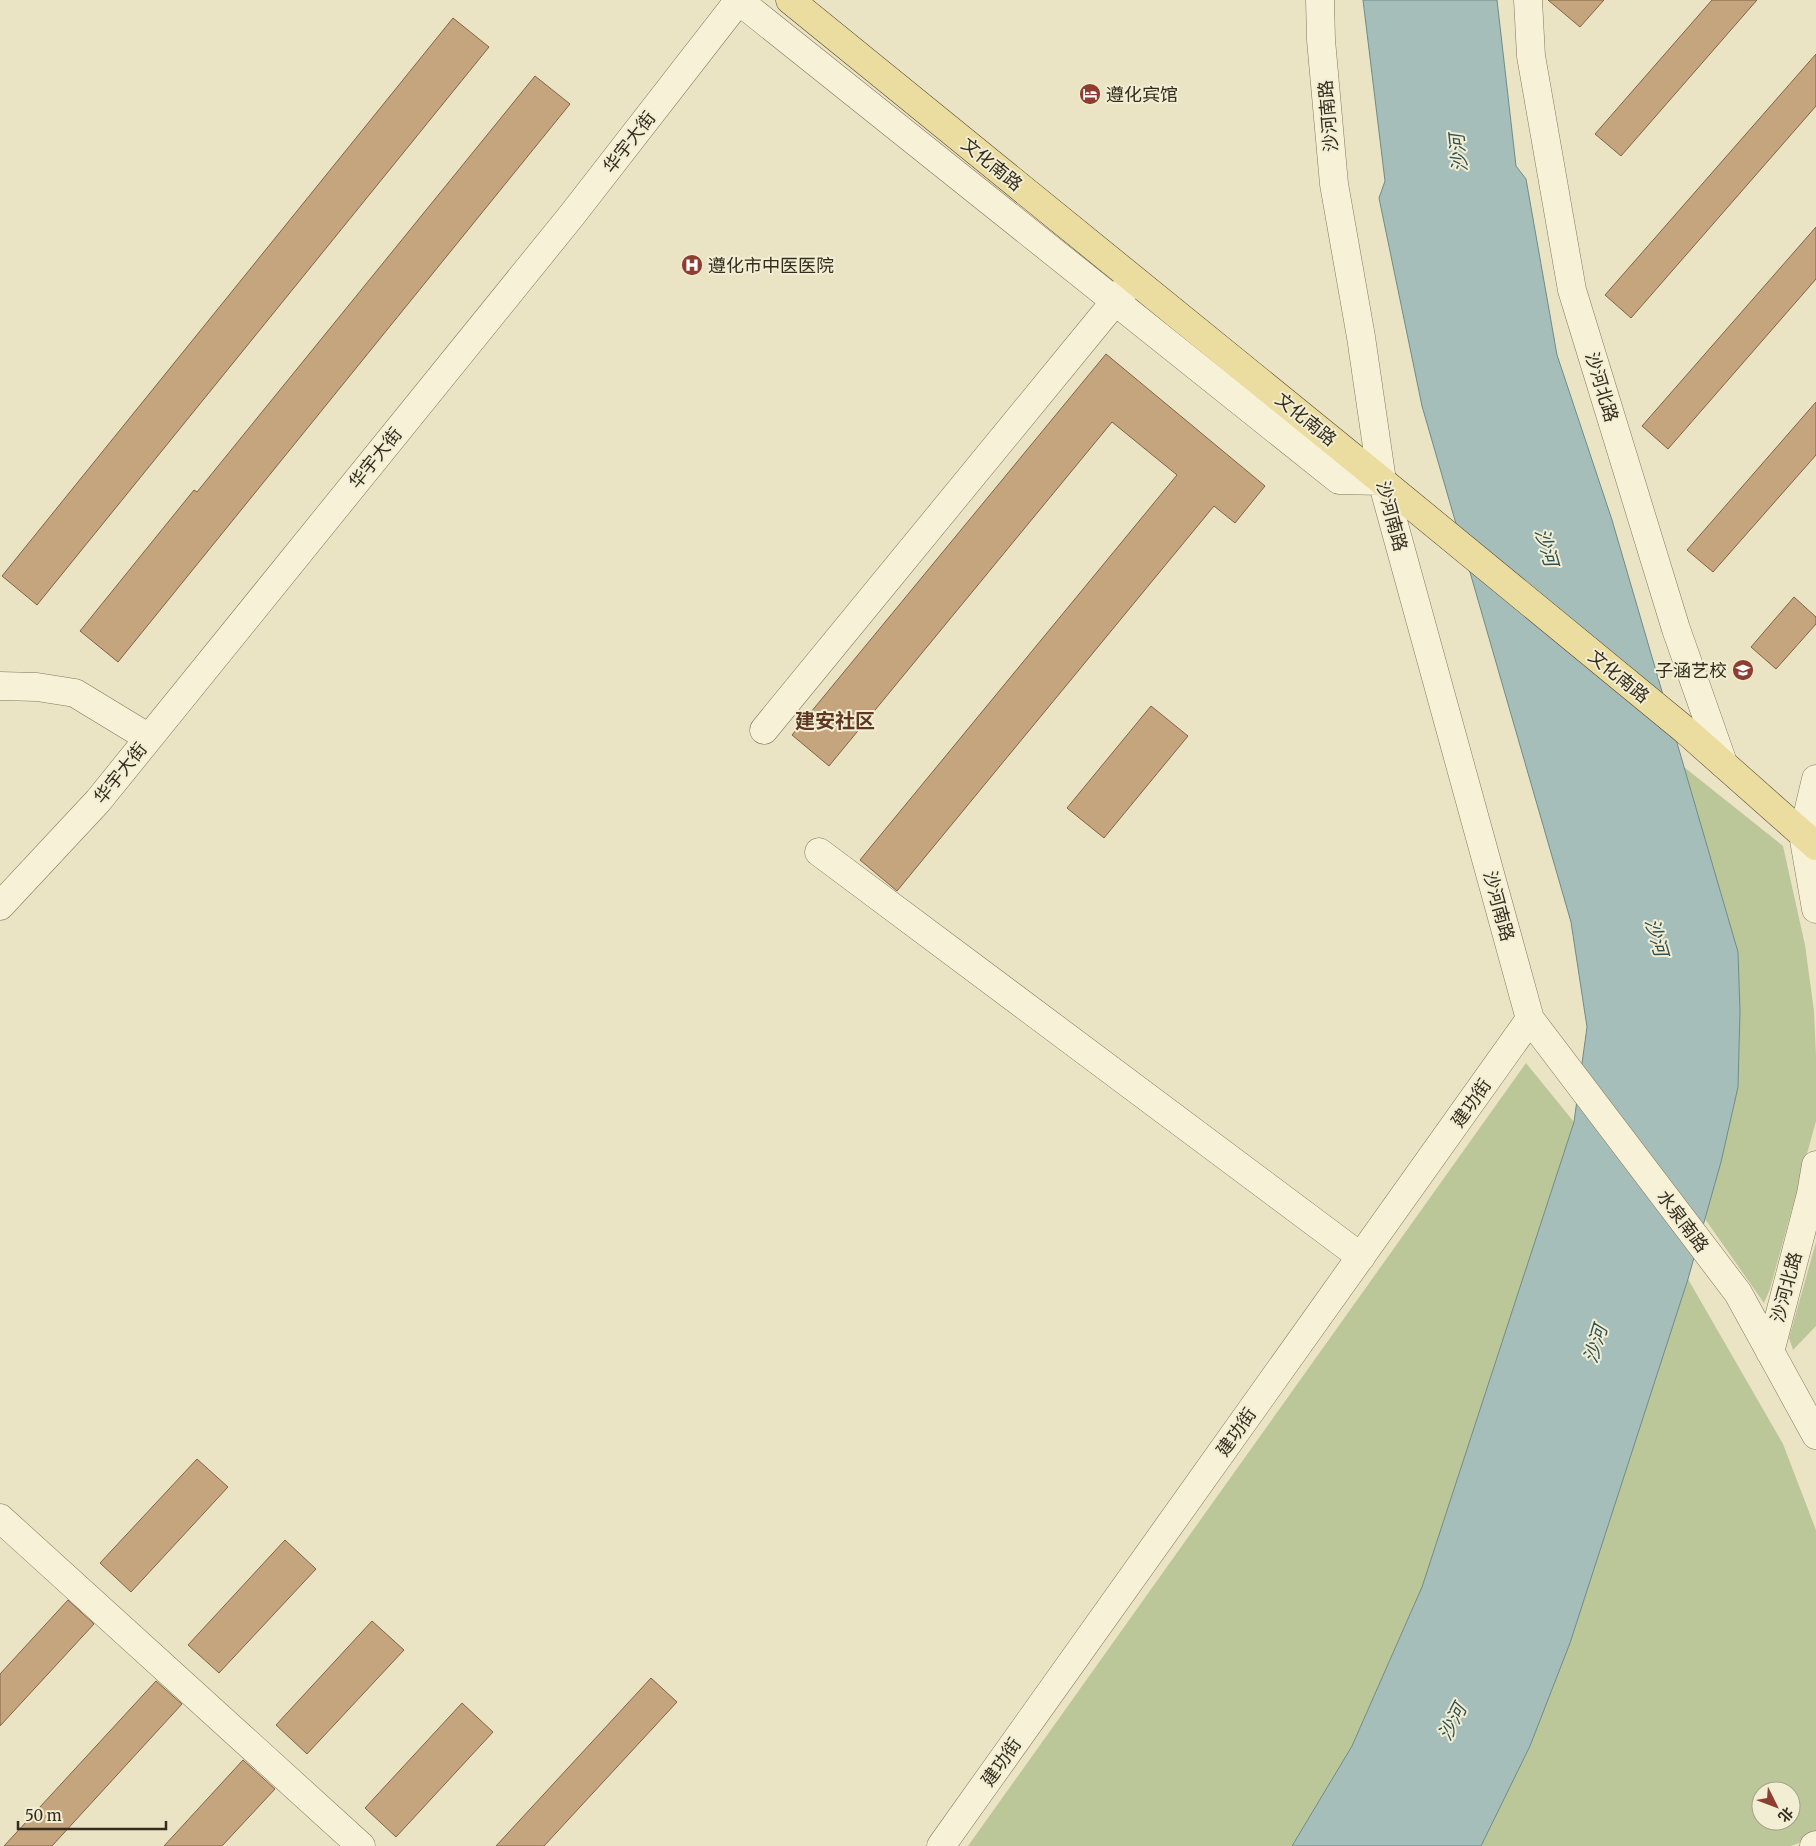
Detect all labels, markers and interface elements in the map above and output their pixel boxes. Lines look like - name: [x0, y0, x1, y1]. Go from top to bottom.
- street label: 沙河南路: [1313, 79, 1343, 153]
- hotel icon: 遵化宾馆: [1078, 82, 1102, 106]
- place label: 遵化宾馆: [1106, 83, 1178, 106]
- street label: 华宇大街: [598, 107, 660, 177]
- water label: 沙河: [1444, 129, 1472, 173]
- street label: 文化南路: [957, 132, 1027, 196]
- hospital icon: 遵化市中医医院: [680, 253, 704, 277]
- place label: 遵化市中医医院: [708, 254, 834, 277]
- street label: 沙河北路: [1580, 349, 1624, 425]
- street label: 文化南路: [1271, 387, 1341, 451]
- street label: 华宇大街: [343, 423, 407, 493]
- street label: 沙河南路: [1372, 478, 1412, 554]
- water label: 沙河: [1530, 525, 1565, 572]
- street label: 文化南路: [1584, 644, 1654, 708]
- school or university icon: 子涵艺校: [1731, 658, 1755, 682]
- place label: 子涵艺校: [1655, 659, 1727, 682]
- district label: 建安社区: [795, 708, 875, 733]
- street label: 华宇大街: [88, 738, 152, 808]
- street label: 沙河南路: [1479, 868, 1519, 944]
- water label: 沙河: [1640, 915, 1675, 962]
- street label: 建功街: [1446, 1074, 1496, 1132]
- street label: 水泉南路: [1652, 1185, 1714, 1257]
- street label: 沙河北路: [1766, 1249, 1806, 1325]
- water label: 沙河: [1578, 1319, 1613, 1366]
- street label: 建功街: [1211, 1403, 1261, 1461]
- water label: 沙河: [1433, 1696, 1473, 1744]
- street label: 建功街: [976, 1733, 1026, 1791]
- north arrow: [1751, 1781, 1801, 1831]
- scale bar: [18, 1798, 165, 1830]
- text: 北: [1774, 1803, 1797, 1826]
- text: 50 m: [25, 1806, 62, 1825]

